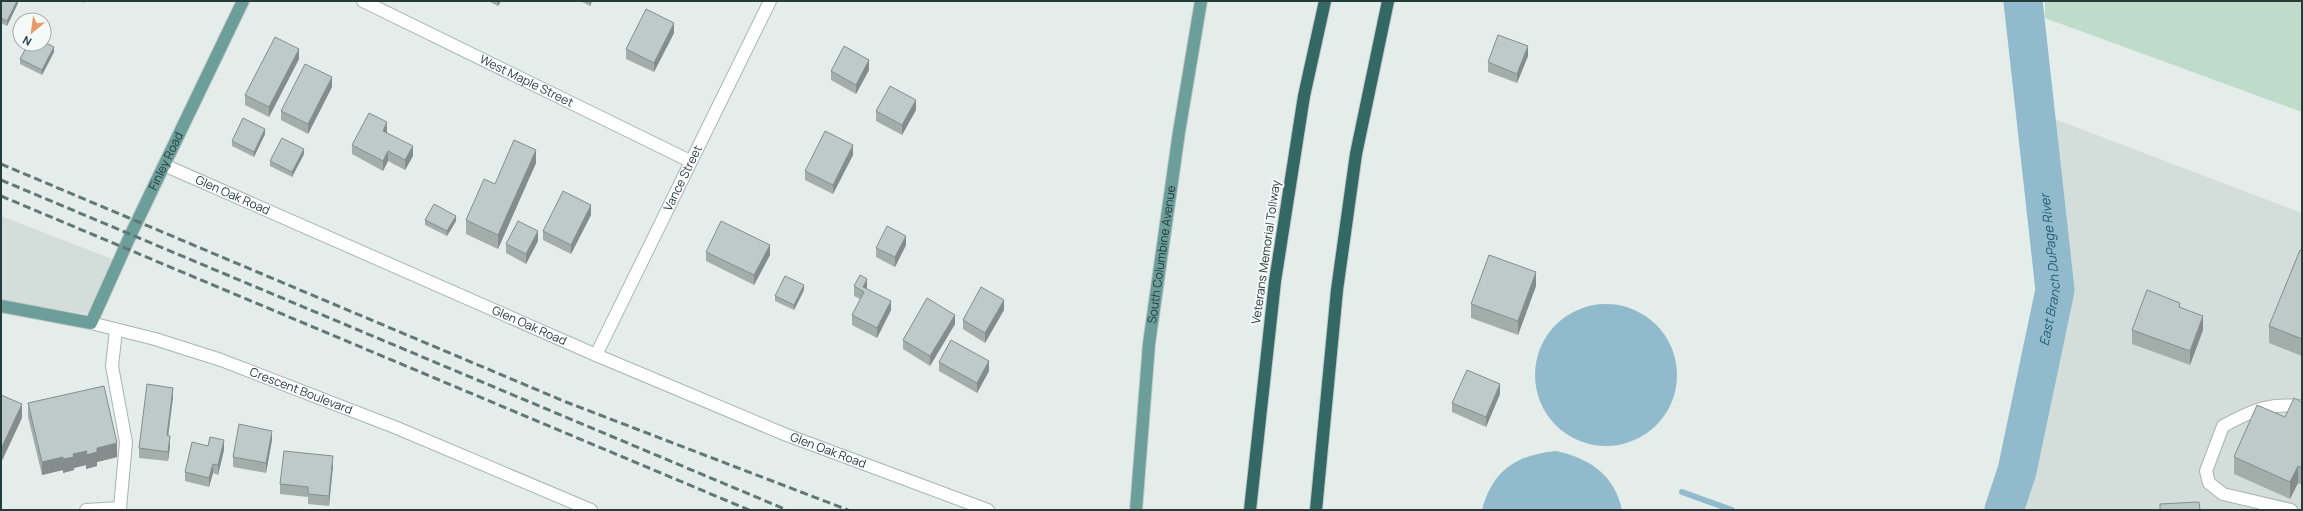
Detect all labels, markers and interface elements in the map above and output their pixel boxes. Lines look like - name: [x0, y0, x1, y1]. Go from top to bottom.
- north arrow: [12, 12, 52, 52]
- text: N: [20, 33, 34, 50]
- street label: West Maple Street: [477, 50, 577, 111]
- street label: Finley Road: [144, 129, 187, 193]
- street label: Vance Street: [659, 142, 706, 214]
- street label: Glen Oak Road: [193, 171, 273, 219]
- street label: Veterans Memorial Tollway: [1247, 178, 1284, 325]
- street label: South Columbine Avenue: [1143, 184, 1179, 325]
- water label: East Branch DuPage River: [2035, 191, 2064, 347]
- street label: Glen Oak Road: [489, 301, 569, 349]
- street label: Crescent Boulevard: [247, 363, 355, 418]
- street label: Glen Oak Road: [788, 428, 869, 472]

